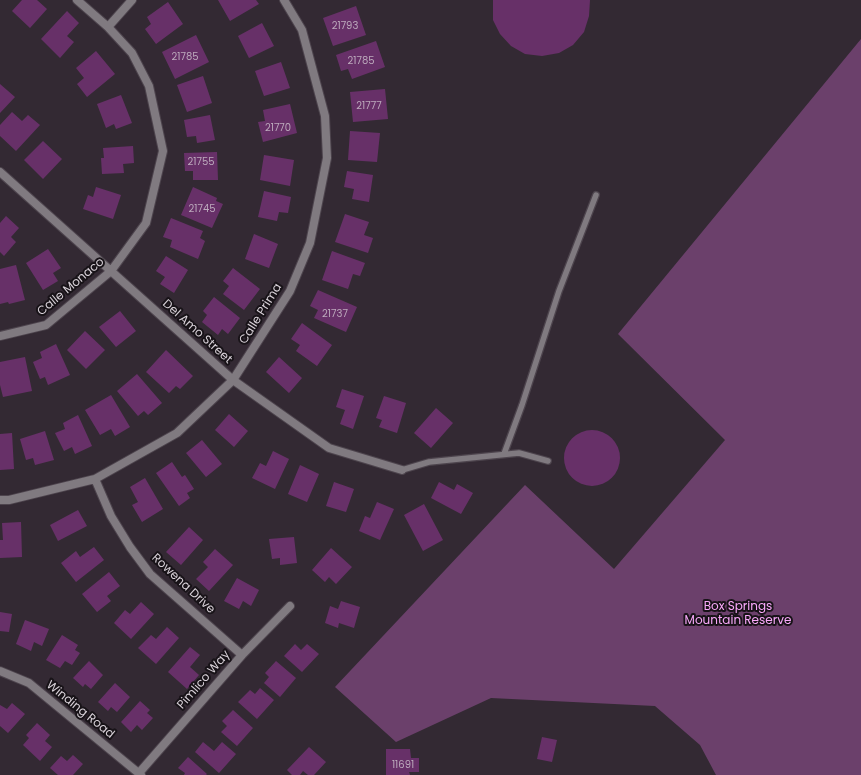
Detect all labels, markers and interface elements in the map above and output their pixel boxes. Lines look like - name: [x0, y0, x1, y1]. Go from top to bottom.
- house number: 21793: [332, 20, 358, 32]
- house number: 21785: [172, 51, 198, 63]
- house number: 21785: [348, 55, 374, 67]
- house number: 21777: [356, 100, 382, 112]
- house number: 21770: [265, 122, 291, 134]
- house number: 21755: [188, 156, 214, 168]
- house number: 21745: [189, 203, 215, 215]
- street label: Calle Monaco: [35, 255, 107, 319]
- street label: Calle Prima: [237, 281, 285, 347]
- street label: Del Amo Street: [159, 297, 235, 367]
- house number: 21737: [322, 308, 348, 320]
- street label: Rowena Drive: [148, 551, 218, 617]
- park label: Box Springs Mountain Reserve: [685, 600, 791, 628]
- street label: Pimlico Way: [175, 648, 233, 712]
- street label: Winding Road: [43, 678, 117, 742]
- house number: 11691: [392, 759, 414, 771]

